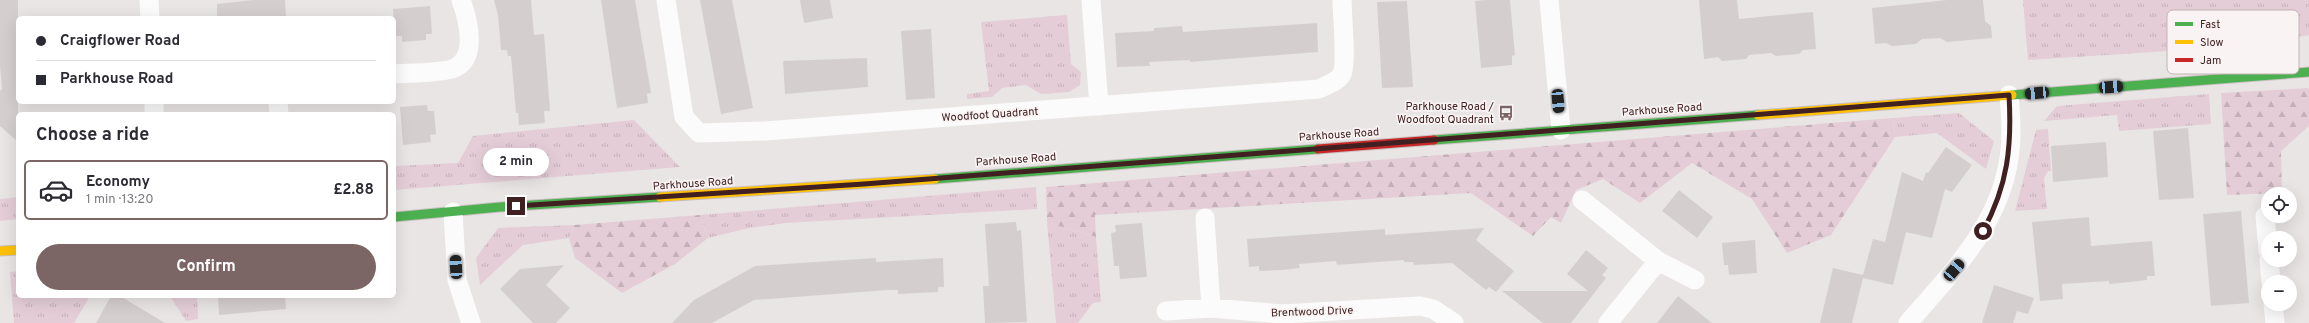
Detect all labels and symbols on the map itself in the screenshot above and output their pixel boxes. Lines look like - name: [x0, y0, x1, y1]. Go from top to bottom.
- legend: [2167, 10, 2299, 74]
- text: Fast: [2200, 18, 2220, 32]
- text: Slow: [2200, 36, 2223, 50]
- text: Jam: [2200, 54, 2221, 68]
- car: [2099, 80, 2123, 94]
- car: [2025, 86, 2049, 100]
- car: [1551, 89, 1565, 113]
- place label: Parkhouse Road / Woodfoot Quadrant: [1397, 100, 1495, 127]
- street label: Parkhouse Road: [1621, 100, 1703, 120]
- bus stop icon: Parkhouse Road / Woodfoot Quadrant: [1497, 104, 1515, 122]
- street label: Woodfoot Quadrant: [941, 105, 1039, 125]
- street label: Parkhouse Road: [1298, 125, 1380, 145]
- callout: 2 min: [483, 148, 549, 176]
- street label: Parkhouse Road: [975, 150, 1057, 170]
- street label: Parkhouse Road: [652, 174, 734, 194]
- route end: [507, 197, 525, 215]
- route start: [1974, 222, 1992, 240]
- car: [449, 255, 463, 279]
- car: [1942, 257, 1966, 283]
- street label: Brentwood Drive: [1271, 304, 1354, 320]

